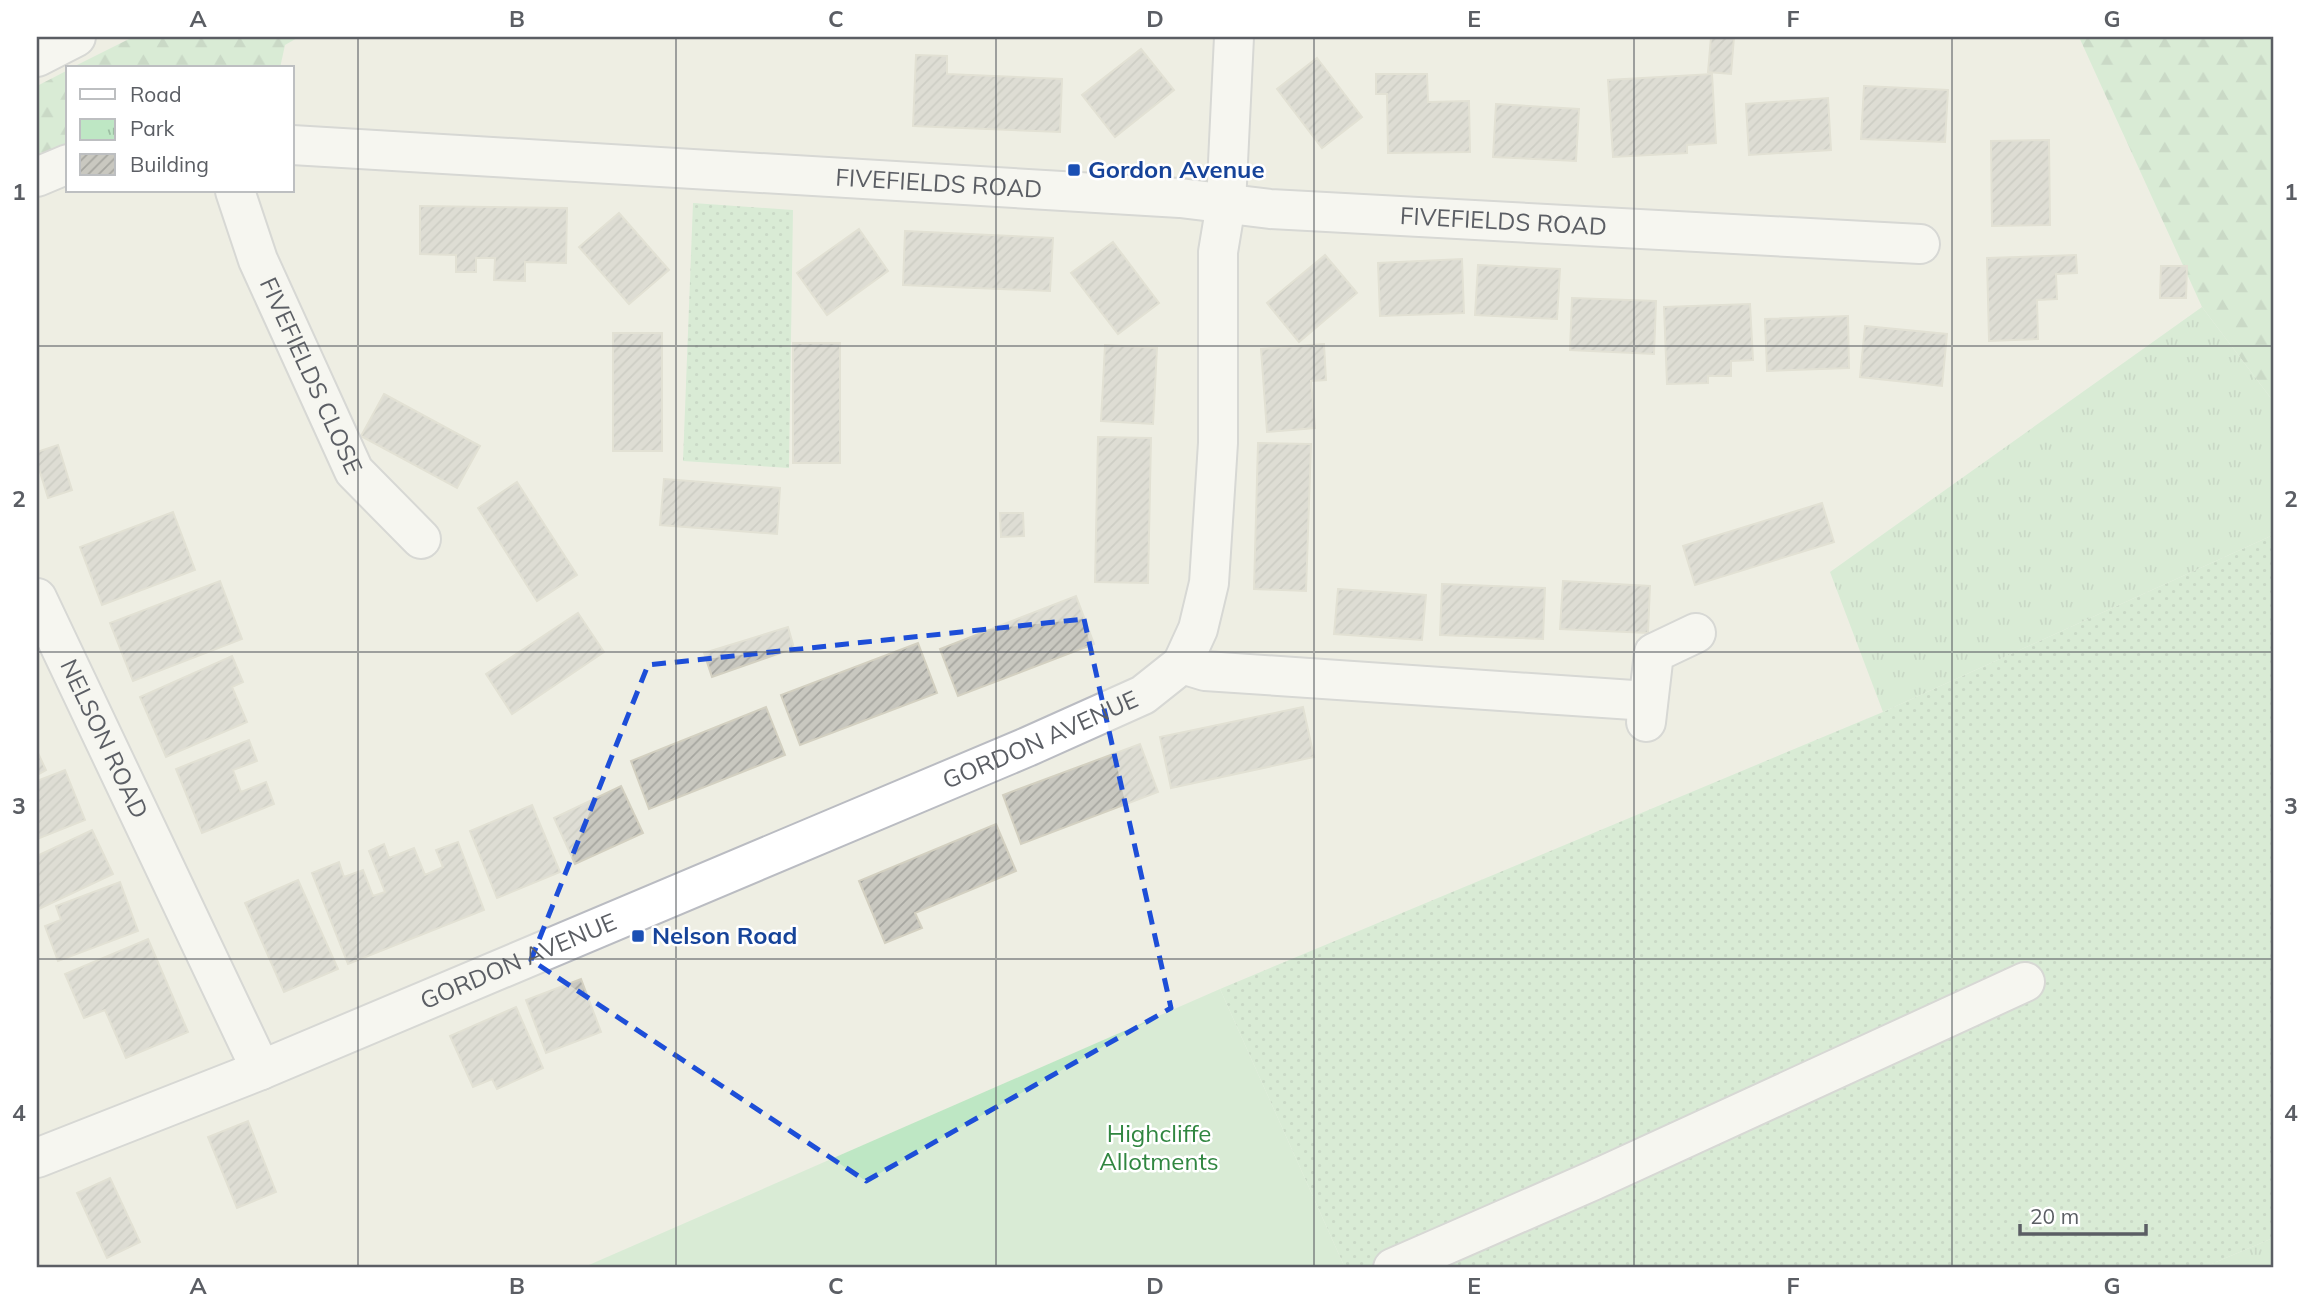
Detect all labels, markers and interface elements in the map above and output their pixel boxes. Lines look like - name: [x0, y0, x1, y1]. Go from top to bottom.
- text: A: [189, 4, 207, 33]
- text: B: [509, 4, 525, 33]
- text: C: [828, 4, 844, 33]
- text: D: [1146, 4, 1164, 33]
- text: E: [1467, 4, 1481, 33]
- text: F: [1786, 4, 1800, 33]
- text: G: [2103, 4, 2121, 33]
- legend: [66, 66, 294, 192]
- text: Road: [130, 81, 181, 107]
- text: Park: [130, 115, 174, 141]
- text: Building: [130, 151, 209, 177]
- place label: Gordon Avenue: [1088, 154, 1265, 184]
- street label: FIVEFIELDS ROAD: [835, 161, 1043, 204]
- marker: Gordon Avenue: [1066, 162, 1082, 178]
- text: 1: [12, 177, 26, 206]
- text: 1: [2284, 177, 2298, 206]
- street label: FIVEFIELDS ROAD: [1399, 200, 1608, 241]
- street label: FIVEFIELDS CLOSE: [254, 272, 369, 479]
- text: 2: [12, 484, 26, 513]
- text: 2: [2284, 484, 2298, 513]
- street label: NELSON ROAD: [54, 654, 155, 823]
- street label: GORDON AVENUE: [938, 683, 1142, 795]
- text: 3: [12, 791, 26, 820]
- text: 3: [2284, 791, 2298, 820]
- street label: GORDON AVENUE: [415, 906, 621, 1015]
- place label: Nelson Road: [652, 920, 797, 950]
- marker: Nelson Road: [630, 928, 646, 944]
- text: 4: [12, 1098, 26, 1127]
- text: 4: [2284, 1098, 2298, 1127]
- park label: Highcliffe Allotments: [1099, 1118, 1219, 1176]
- scale bar: [2020, 1193, 2146, 1237]
- text: 20 m: [2030, 1203, 2079, 1229]
- text: A: [189, 1271, 207, 1300]
- text: B: [509, 1271, 525, 1300]
- text: C: [828, 1271, 844, 1300]
- text: D: [1146, 1271, 1164, 1300]
- text: E: [1467, 1271, 1481, 1300]
- text: F: [1786, 1271, 1800, 1300]
- text: G: [2103, 1271, 2121, 1300]

